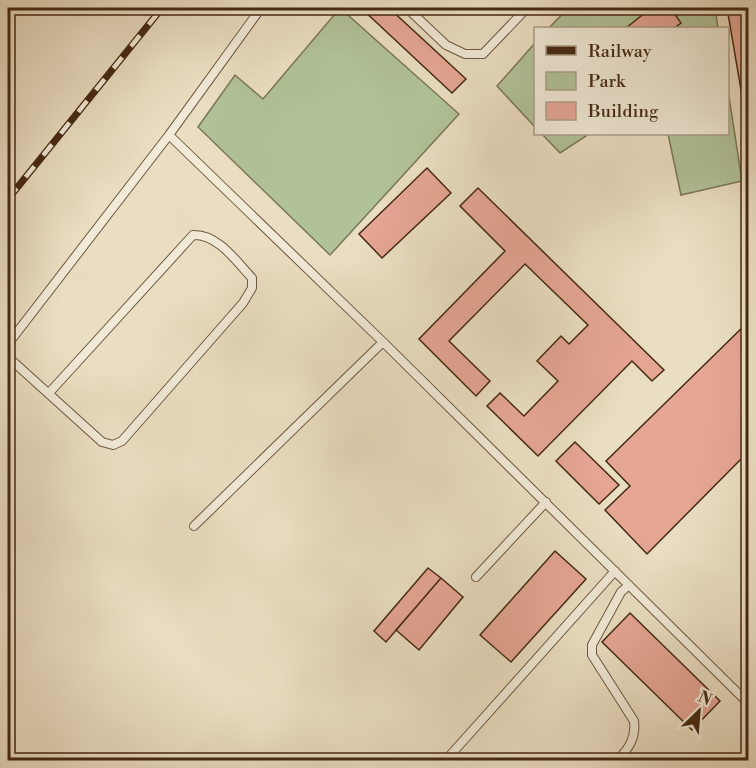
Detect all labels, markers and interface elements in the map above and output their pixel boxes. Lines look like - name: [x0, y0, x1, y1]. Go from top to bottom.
- legend: [534, 27, 729, 135]
- text: Railway: [588, 40, 652, 63]
- text: Park: [588, 70, 627, 93]
- text: Building: [587, 100, 659, 123]
- north arrow: [669, 681, 729, 741]
- text: N: [695, 687, 715, 710]

